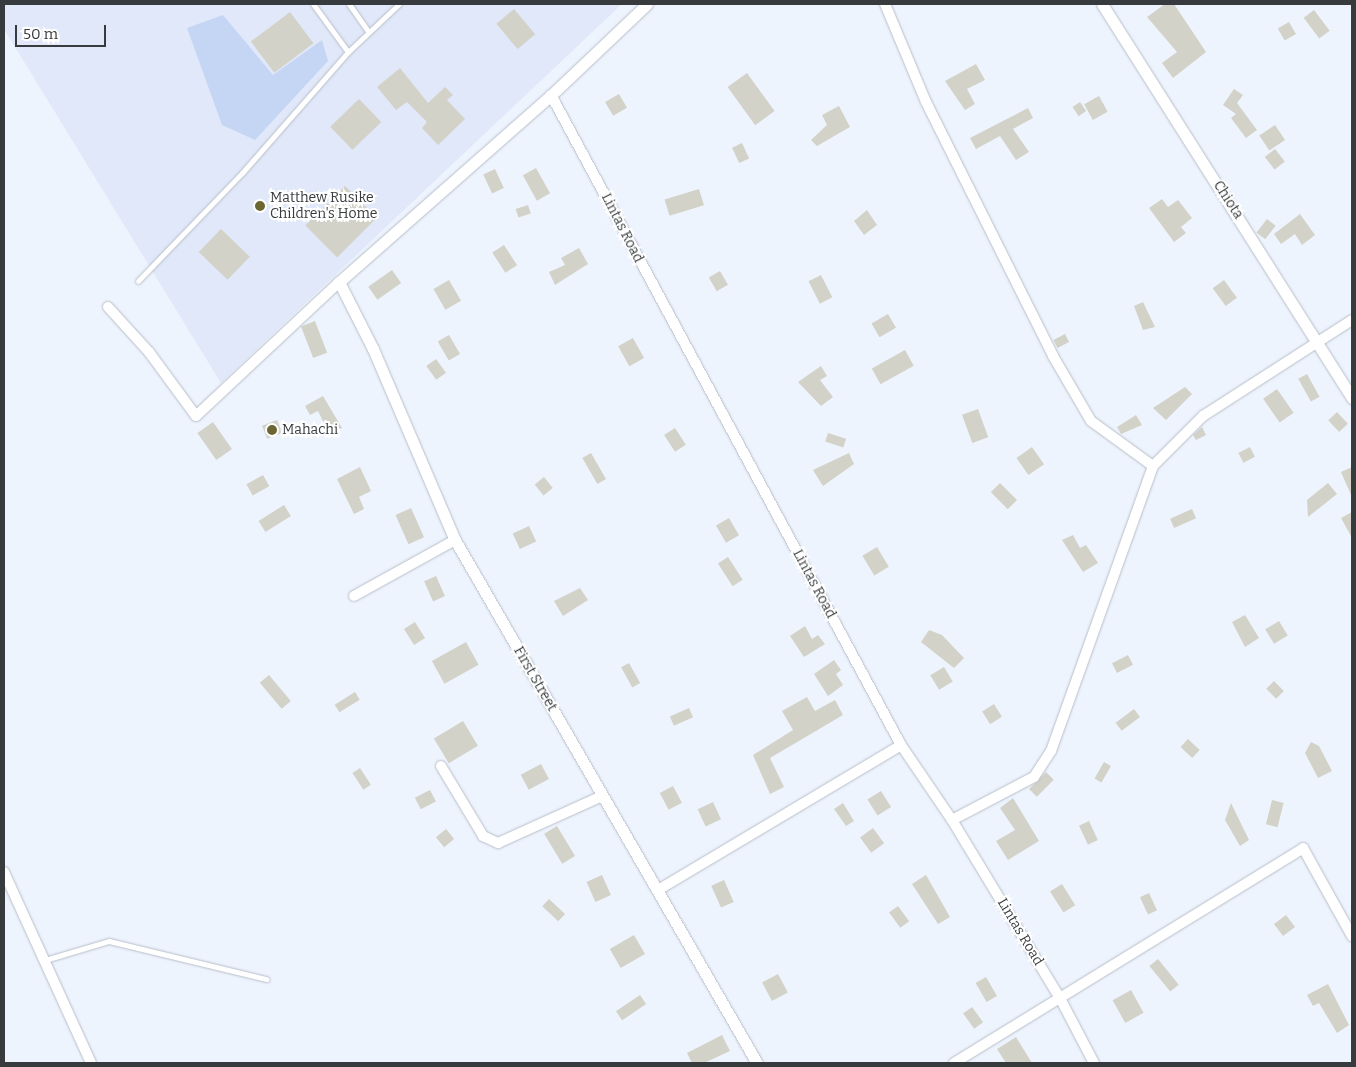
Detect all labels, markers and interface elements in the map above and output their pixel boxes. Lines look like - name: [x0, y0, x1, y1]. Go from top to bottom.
- scale bar: [18, 15, 109, 47]
- text: 50 m: [23, 25, 58, 43]
- street label: Chiota: [1209, 178, 1247, 222]
- place label: Matthew Rusike Children's Home: [270, 190, 378, 222]
- street label: Lintas Road: [597, 191, 647, 265]
- marker: Matthew Rusike Children's Home: [254, 200, 266, 212]
- place label: Mahachi: [282, 422, 338, 438]
- marker: Mahachi: [266, 424, 278, 436]
- street label: Lintas Road: [789, 547, 839, 621]
- street label: First Street: [510, 644, 560, 714]
- street label: Lintas Road: [993, 895, 1047, 969]

